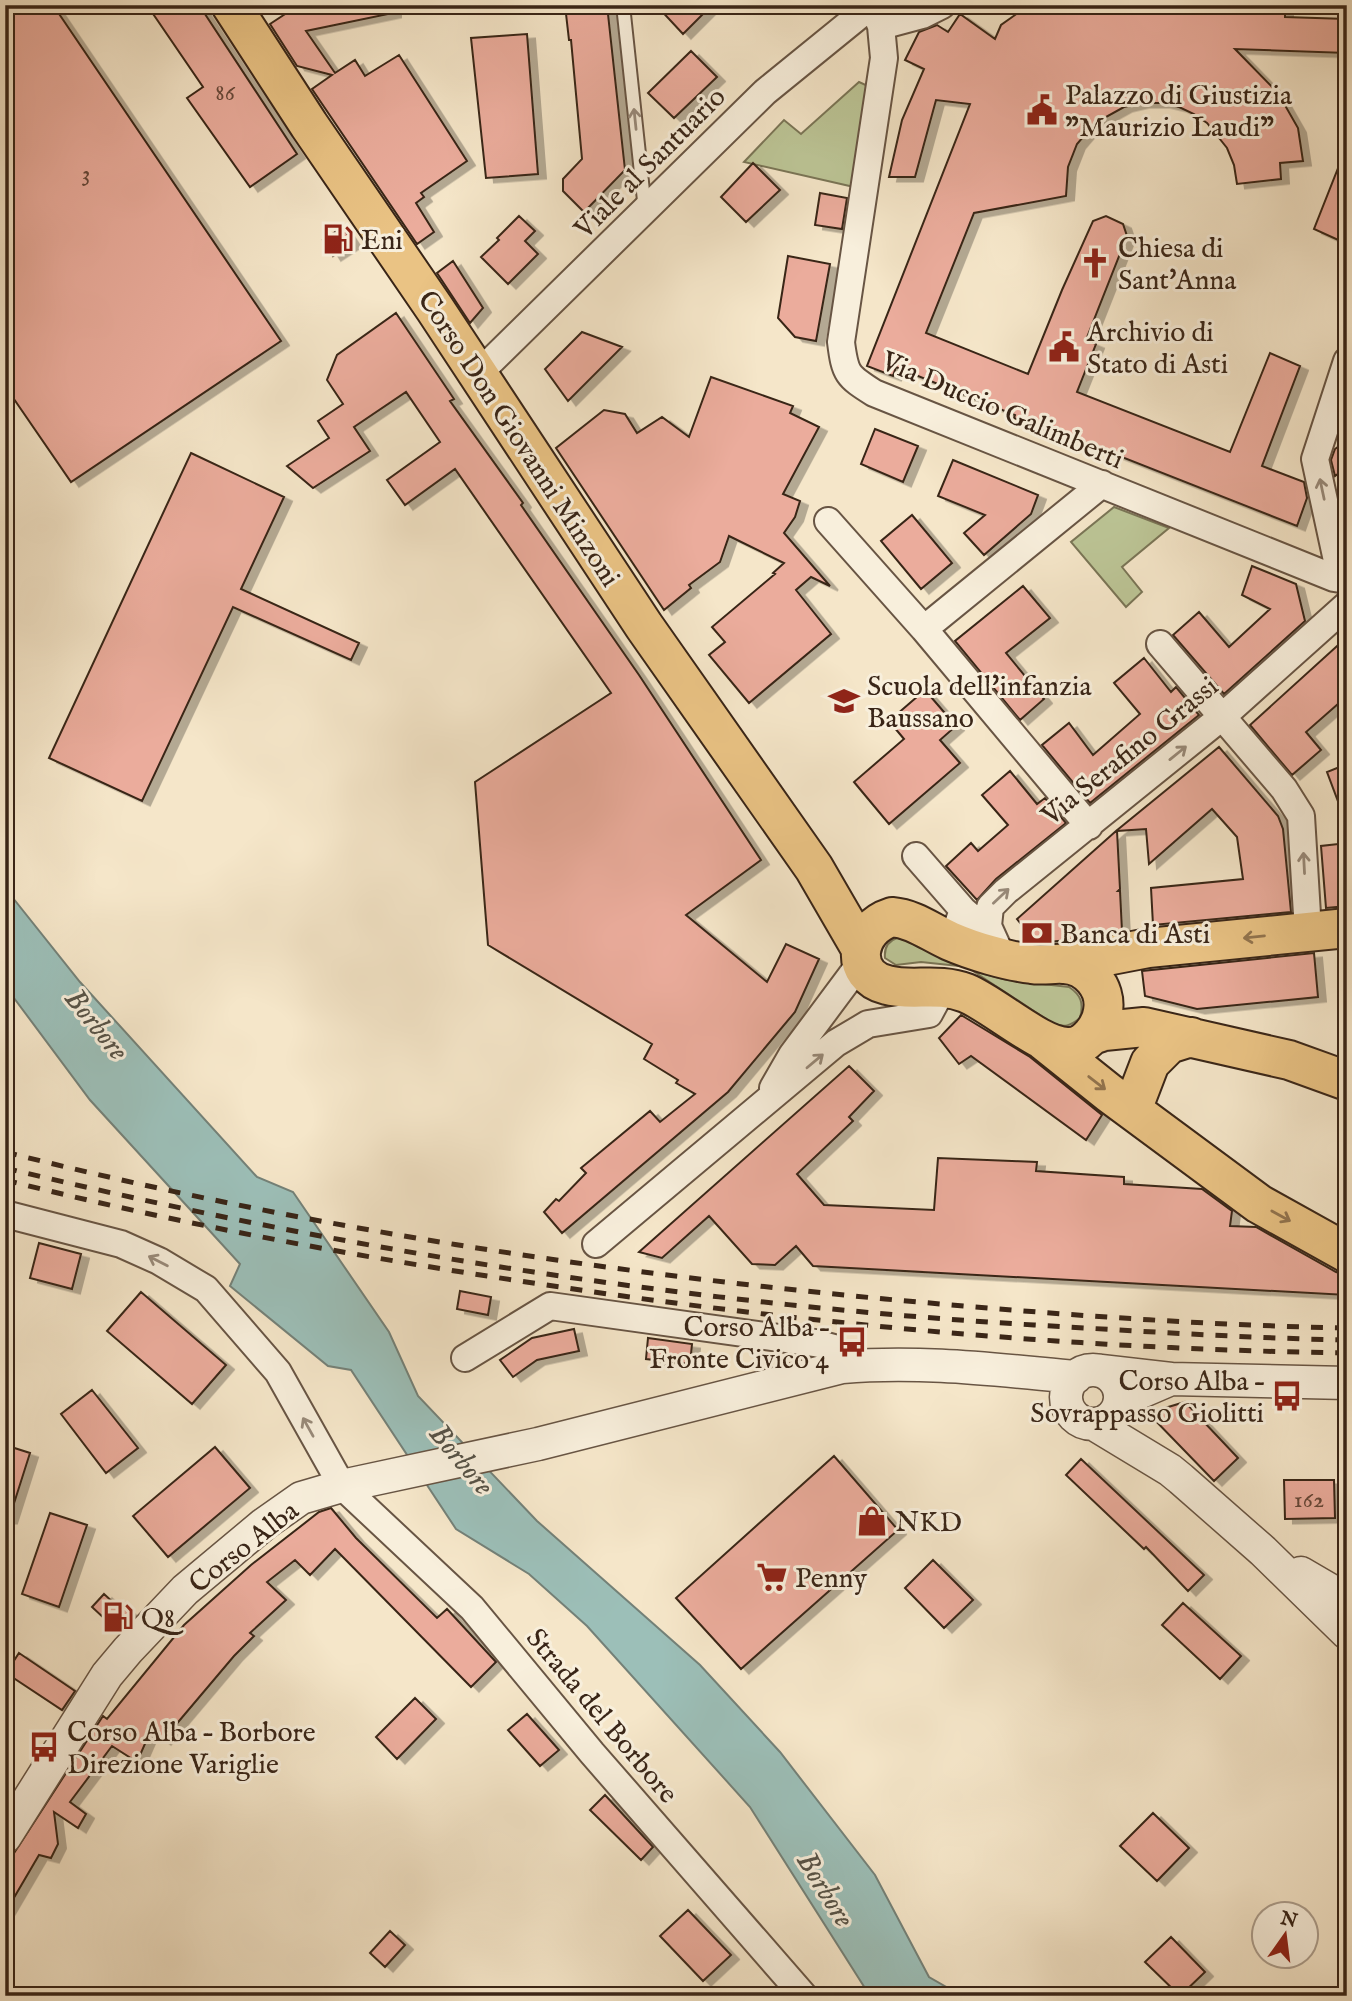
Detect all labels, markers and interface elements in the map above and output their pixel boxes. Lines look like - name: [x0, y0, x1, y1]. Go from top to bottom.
- house number: 86: [215, 78, 236, 109]
- place label: Palazzo di Giustizia "Maurizio Laudi": [1065, 79, 1293, 146]
- street label: Viale al Santuario: [567, 81, 734, 248]
- public building icon: Palazzo di Giustizia "Maurizio Laudi": [1025, 93, 1059, 127]
- one-way arrow: [628, 108, 641, 130]
- house number: 3: [82, 159, 90, 190]
- fuel station icon: Eni: [321, 222, 355, 256]
- place label: Eni: [361, 224, 403, 259]
- place label: Chiesa di Sant'Anna: [1118, 232, 1237, 299]
- church icon: Chiesa di Sant'Anna: [1078, 246, 1112, 280]
- street label: Corso Don Giovanni Minzoni: [409, 285, 627, 594]
- place label: Archivio di Stato di Asti: [1086, 316, 1228, 383]
- public building icon: Archivio di Stato di Asti: [1047, 330, 1081, 364]
- street label: Via Duccio Galimberti: [875, 344, 1128, 478]
- one-way arrow: [1314, 478, 1328, 501]
- place label: Scuola dell'infanzia Baussano: [867, 670, 1092, 737]
- street label: Via Serafino Grassi: [1034, 670, 1226, 835]
- school or university icon: Scuola dell'infanzia Baussano: [827, 684, 861, 718]
- one-way arrow: [1168, 746, 1186, 761]
- one-way arrow: [1297, 852, 1310, 875]
- one-way arrow: [992, 888, 1009, 905]
- bank icon: Banca di Asti: [1020, 916, 1054, 950]
- place label: Banca di Asti: [1060, 918, 1210, 953]
- one-way arrow: [1244, 930, 1266, 943]
- water label: Borbore: [55, 981, 136, 1069]
- one-way arrow: [806, 1053, 824, 1068]
- one-way arrow: [1087, 1075, 1106, 1090]
- one-way arrow: [1271, 1209, 1291, 1223]
- one-way arrow: [148, 1254, 169, 1268]
- place label: Corso Alba – Fronte Civico 4: [649, 1311, 830, 1378]
- bus stop icon: Corso Alba – Fronte Civico 4: [835, 1325, 869, 1359]
- place label: Corso Alba – Sovrappasso Giolitti: [1030, 1365, 1265, 1432]
- bus stop icon: Corso Alba – Sovrappasso Giolitti: [1270, 1379, 1304, 1413]
- water label: Borbore: [419, 1416, 502, 1504]
- one-way arrow: [301, 1417, 315, 1437]
- house number: 162: [1294, 1485, 1324, 1516]
- street label: Corso Alba: [183, 1494, 307, 1602]
- shop icon: NKD: [855, 1504, 889, 1538]
- place label: NKD: [895, 1506, 962, 1541]
- supermarket icon: Penny: [755, 1560, 789, 1594]
- place label: Penny: [795, 1562, 867, 1597]
- fuel station icon: Q8: [101, 1600, 135, 1634]
- place label: Q8: [141, 1602, 184, 1637]
- street label: Strada del Borbore: [518, 1622, 685, 1811]
- place label: Corso Alba – Borbore Direzione Variglie: [67, 1716, 316, 1783]
- bus stop icon: Corso Alba – Borbore Direzione Variglie: [27, 1730, 61, 1764]
- water label: Borbore: [786, 1845, 862, 1935]
- north arrow: [1250, 1899, 1320, 1969]
- text: N: [1277, 1907, 1300, 1934]

